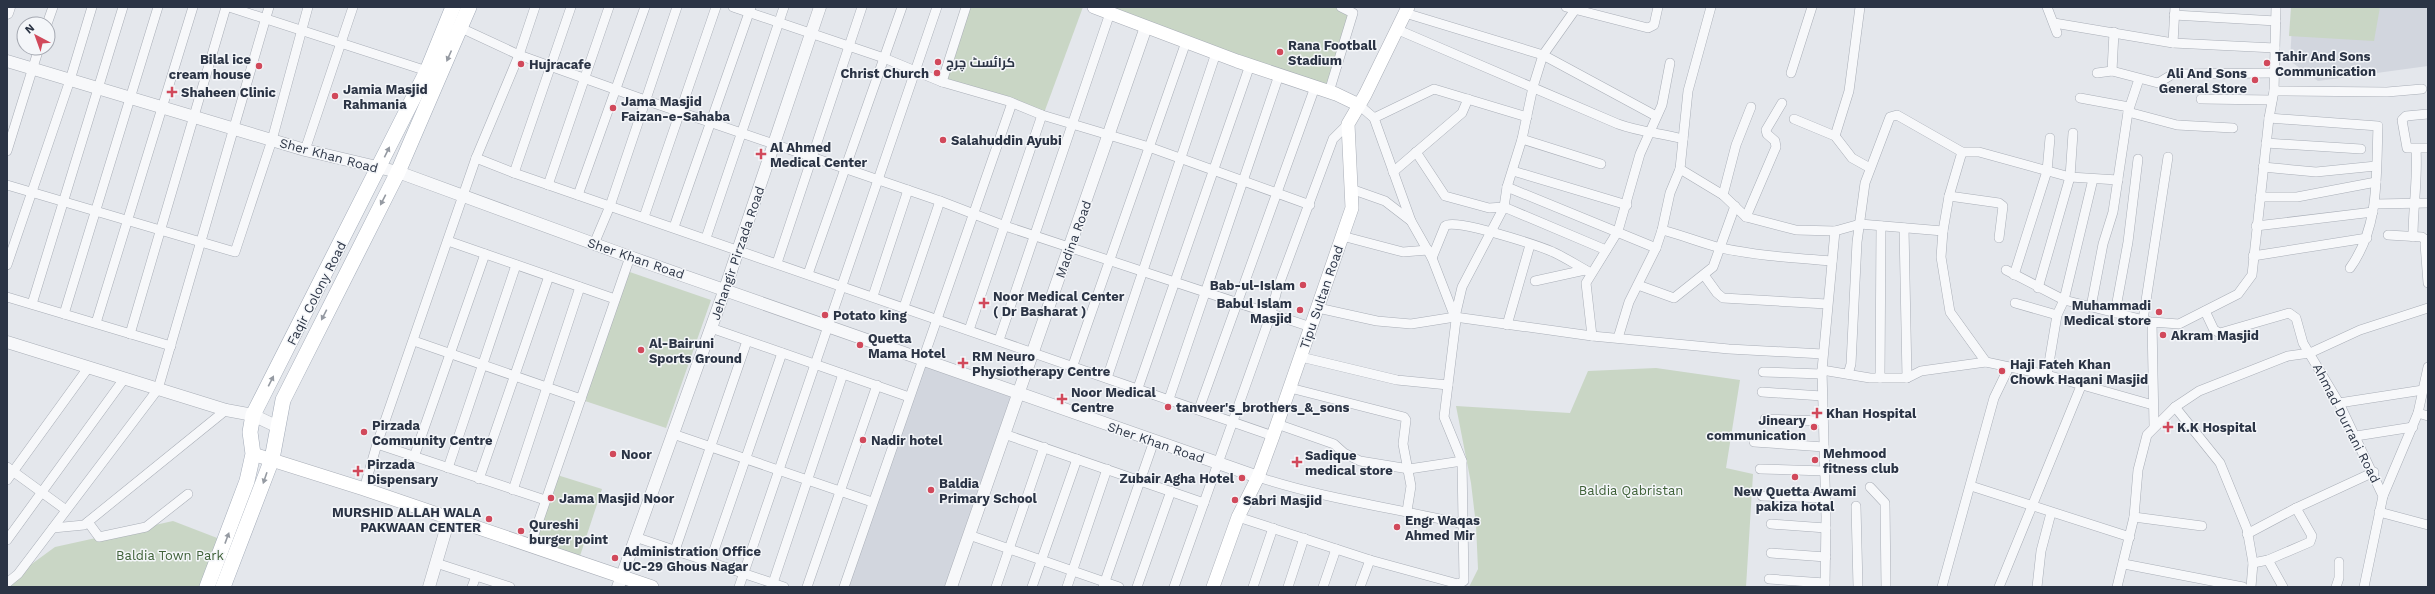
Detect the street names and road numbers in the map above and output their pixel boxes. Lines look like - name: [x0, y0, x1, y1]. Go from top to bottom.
- street label: Sher Khan Road: [278, 135, 380, 176]
- street label: Jehangir Pirzada Road: [708, 184, 767, 322]
- street label: Madina Road: [1053, 198, 1094, 280]
- street label: Sher Khan Road: [585, 235, 686, 282]
- street label: Faqir Colony Road: [284, 239, 349, 348]
- street label: Tipu Sultan Road: [1297, 243, 1346, 351]
- street label: Ahmad Durrani Road: [2310, 361, 2383, 485]
- street label: Sher Khan Road: [1105, 419, 1206, 466]

